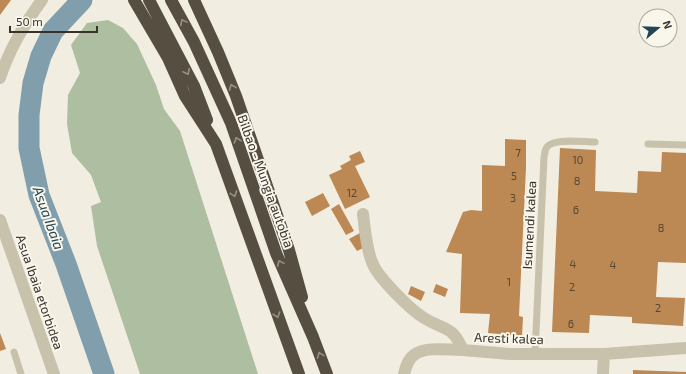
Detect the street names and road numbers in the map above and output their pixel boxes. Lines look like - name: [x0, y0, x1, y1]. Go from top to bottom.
- street label: Bilbao - Mungia autobia: [234, 112, 298, 250]
- street label: Isumendi kalea: [519, 180, 539, 270]
- street label: Asua Ibaia etorbidea: [13, 233, 67, 351]
- street label: Aresti kalea: [474, 329, 544, 347]

